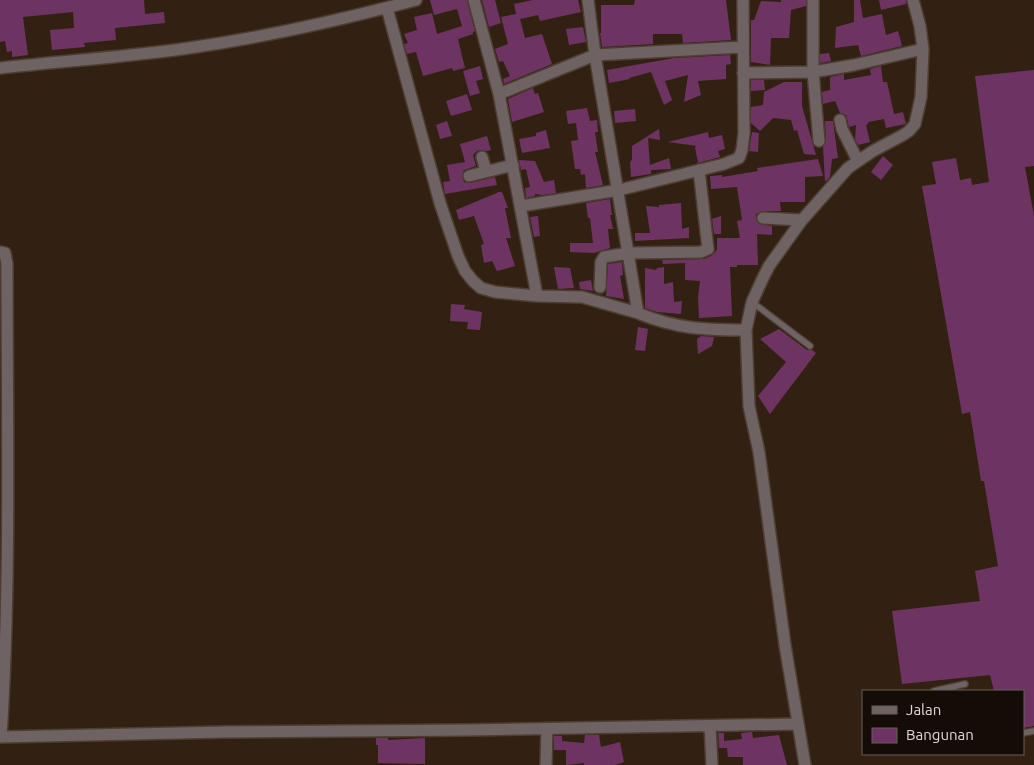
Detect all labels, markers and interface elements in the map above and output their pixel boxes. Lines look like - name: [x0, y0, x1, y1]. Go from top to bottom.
- legend: [862, 690, 1024, 755]
- text: Jalan: [906, 701, 941, 718]
- text: Bangunan: [906, 726, 974, 743]

